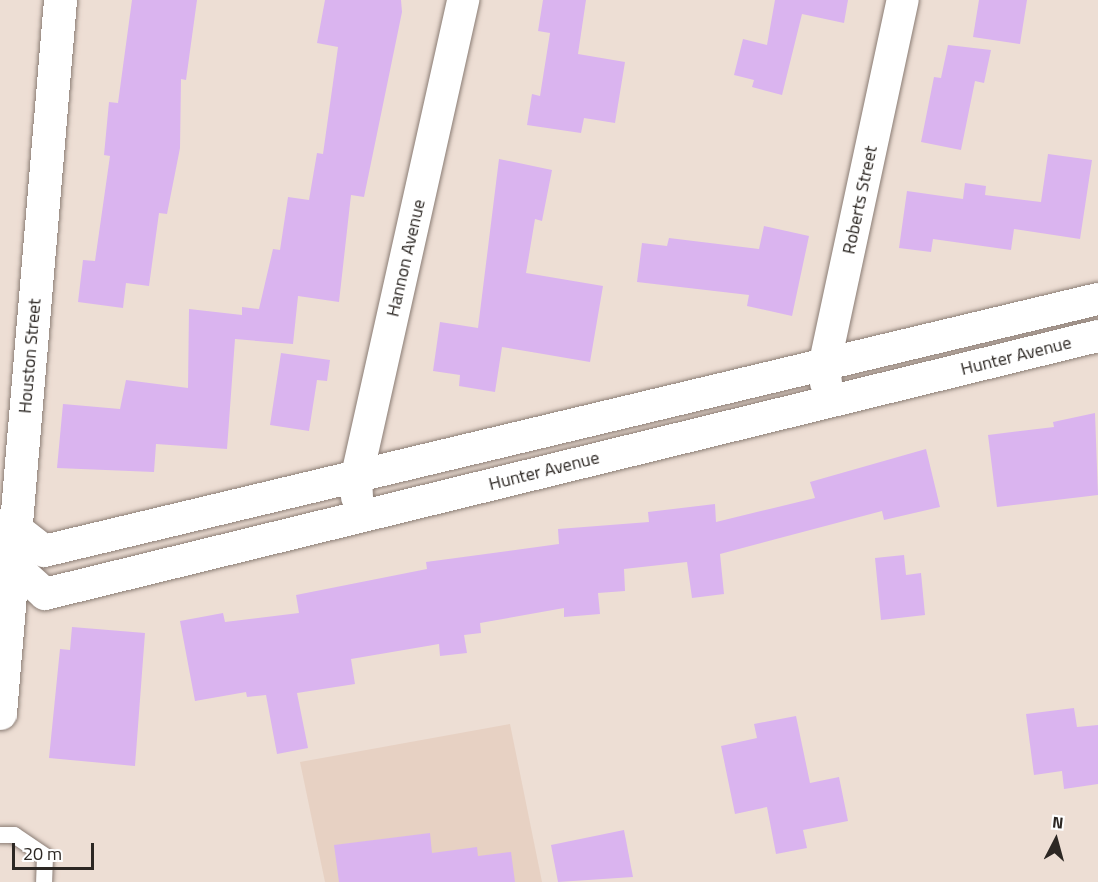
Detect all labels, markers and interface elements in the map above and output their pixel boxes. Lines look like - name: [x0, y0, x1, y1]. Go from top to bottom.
- street label: Roberts Street: [838, 144, 882, 256]
- street label: Hannon Avenue: [382, 197, 430, 319]
- street label: Houston Street: [14, 298, 46, 414]
- street label: Hunter Avenue: [958, 332, 1074, 380]
- street label: Hunter Avenue: [486, 447, 602, 495]
- north arrow: [1026, 810, 1086, 870]
- text: N: [1051, 810, 1065, 835]
- scale bar: [15, 831, 98, 869]
- text: 20 m: [23, 840, 62, 867]

